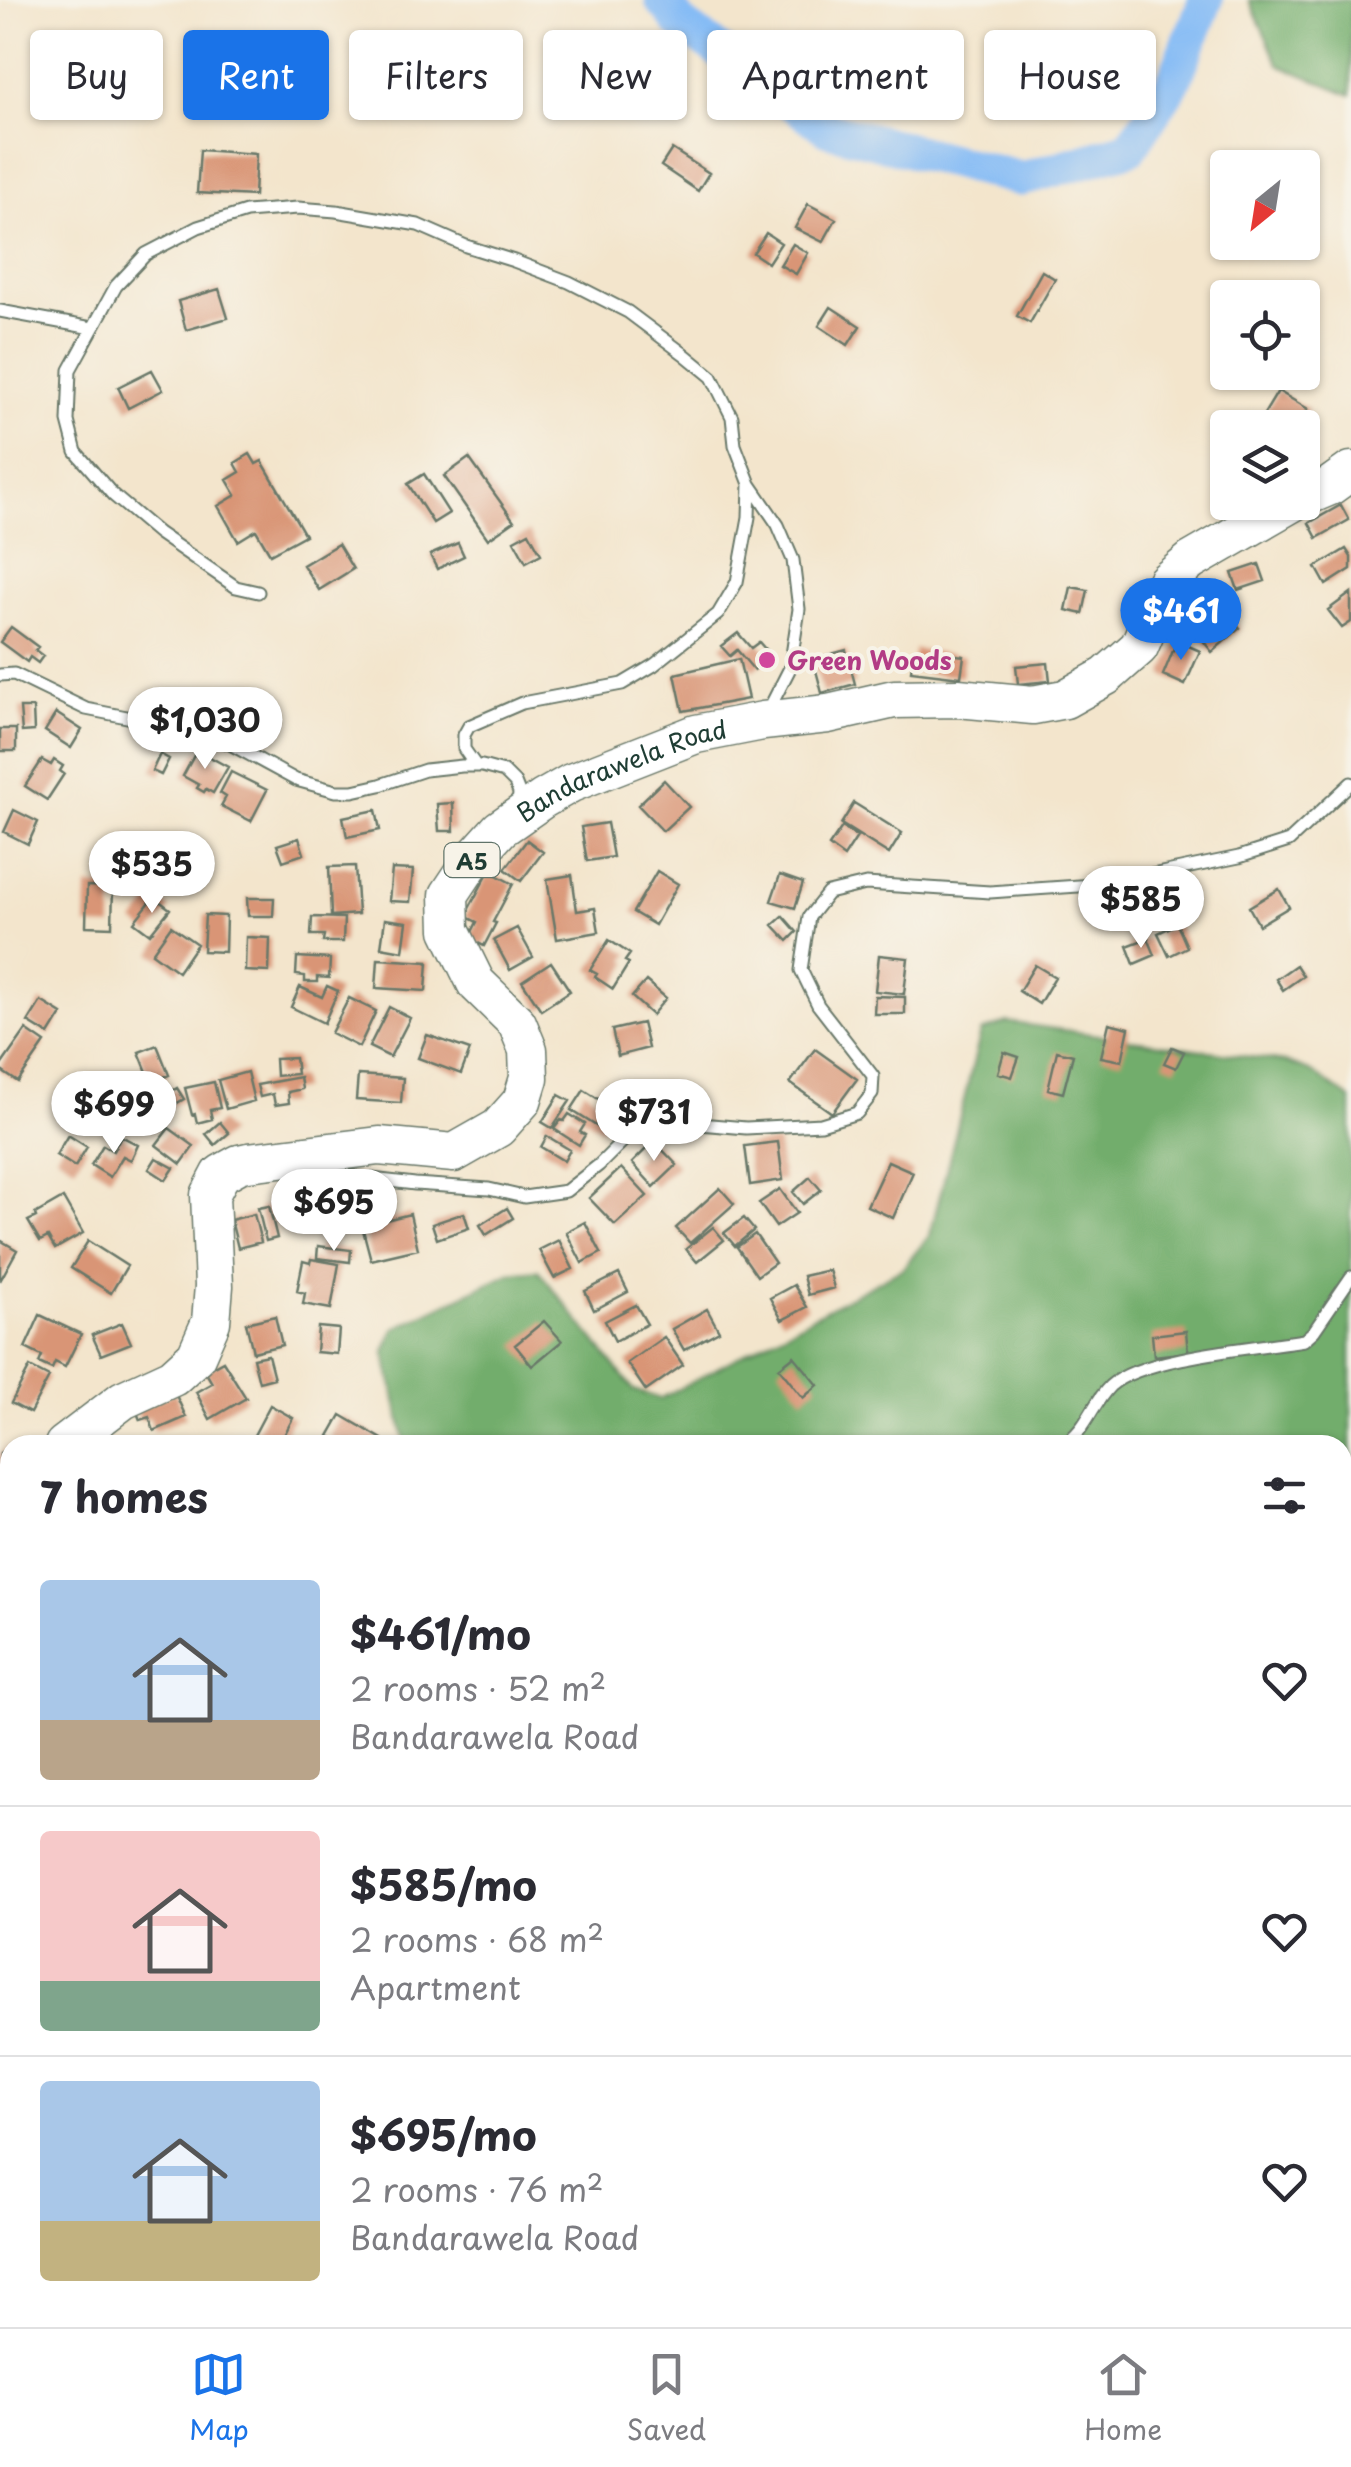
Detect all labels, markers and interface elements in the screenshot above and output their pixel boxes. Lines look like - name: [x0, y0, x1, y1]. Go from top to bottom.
- chip: Buy: [30, 30, 163, 120]
- chip: Rent: [183, 30, 329, 120]
- chip: Filters: [349, 30, 523, 120]
- chip: New: [543, 30, 687, 120]
- chip: Apartment: [707, 30, 964, 120]
- chip: House: [984, 30, 1156, 120]
- north arrow: [1210, 150, 1320, 260]
- map controls: [1210, 150, 1320, 520]
- button: locate: [1210, 280, 1320, 390]
- button: layers: [1210, 410, 1320, 520]
- pin: $461: [1122, 578, 1240, 663]
- text: $461: [1142, 586, 1220, 634]
- place label: Green Woods: [787, 641, 952, 679]
- marker: Green Woods: [756, 649, 778, 671]
- pin: $1,030: [124, 687, 286, 772]
- text: $1,030: [149, 695, 261, 743]
- street label: Bandarawela Road: [508, 709, 730, 831]
- pin: $535: [93, 831, 211, 916]
- text: $535: [111, 839, 193, 887]
- road number: A5: [444, 843, 500, 877]
- pin: $585: [1082, 866, 1200, 951]
- text: $585: [1100, 874, 1182, 922]
- pin: $699: [55, 1071, 173, 1156]
- text: $699: [73, 1079, 155, 1127]
- pin: $731: [595, 1079, 713, 1164]
- text: $731: [617, 1087, 691, 1135]
- pin: $695: [275, 1169, 393, 1254]
- text: $695: [293, 1177, 375, 1225]
- text: 7 homes: [40, 1464, 208, 1527]
- icon: filters: [1257, 1468, 1312, 1523]
- text: $461/mo: [350, 1601, 531, 1664]
- icon: home: [120, 1620, 240, 1740]
- icon: heart: [1257, 1653, 1312, 1708]
- text: 2 rooms · 52 m²: [350, 1664, 606, 1712]
- text: Bandarawela Road: [350, 1712, 640, 1760]
- text: $585/mo: [350, 1852, 537, 1915]
- icon: home: [120, 1871, 240, 1991]
- icon: heart: [1257, 1904, 1312, 1959]
- text: 2 rooms · 68 m²: [350, 1915, 604, 1963]
- text: Apartment: [350, 1963, 521, 2011]
- text: $695/mo: [350, 2102, 537, 2165]
- icon: home: [120, 2121, 240, 2241]
- icon: heart: [1257, 2154, 1312, 2209]
- text: 2 rooms · 76 m²: [350, 2165, 604, 2213]
- text: Bandarawela Road: [350, 2213, 640, 2261]
- tab: Map: [189, 2347, 249, 2450]
- tab: Saved: [627, 2347, 706, 2450]
- tab: Home: [1084, 2347, 1162, 2450]

